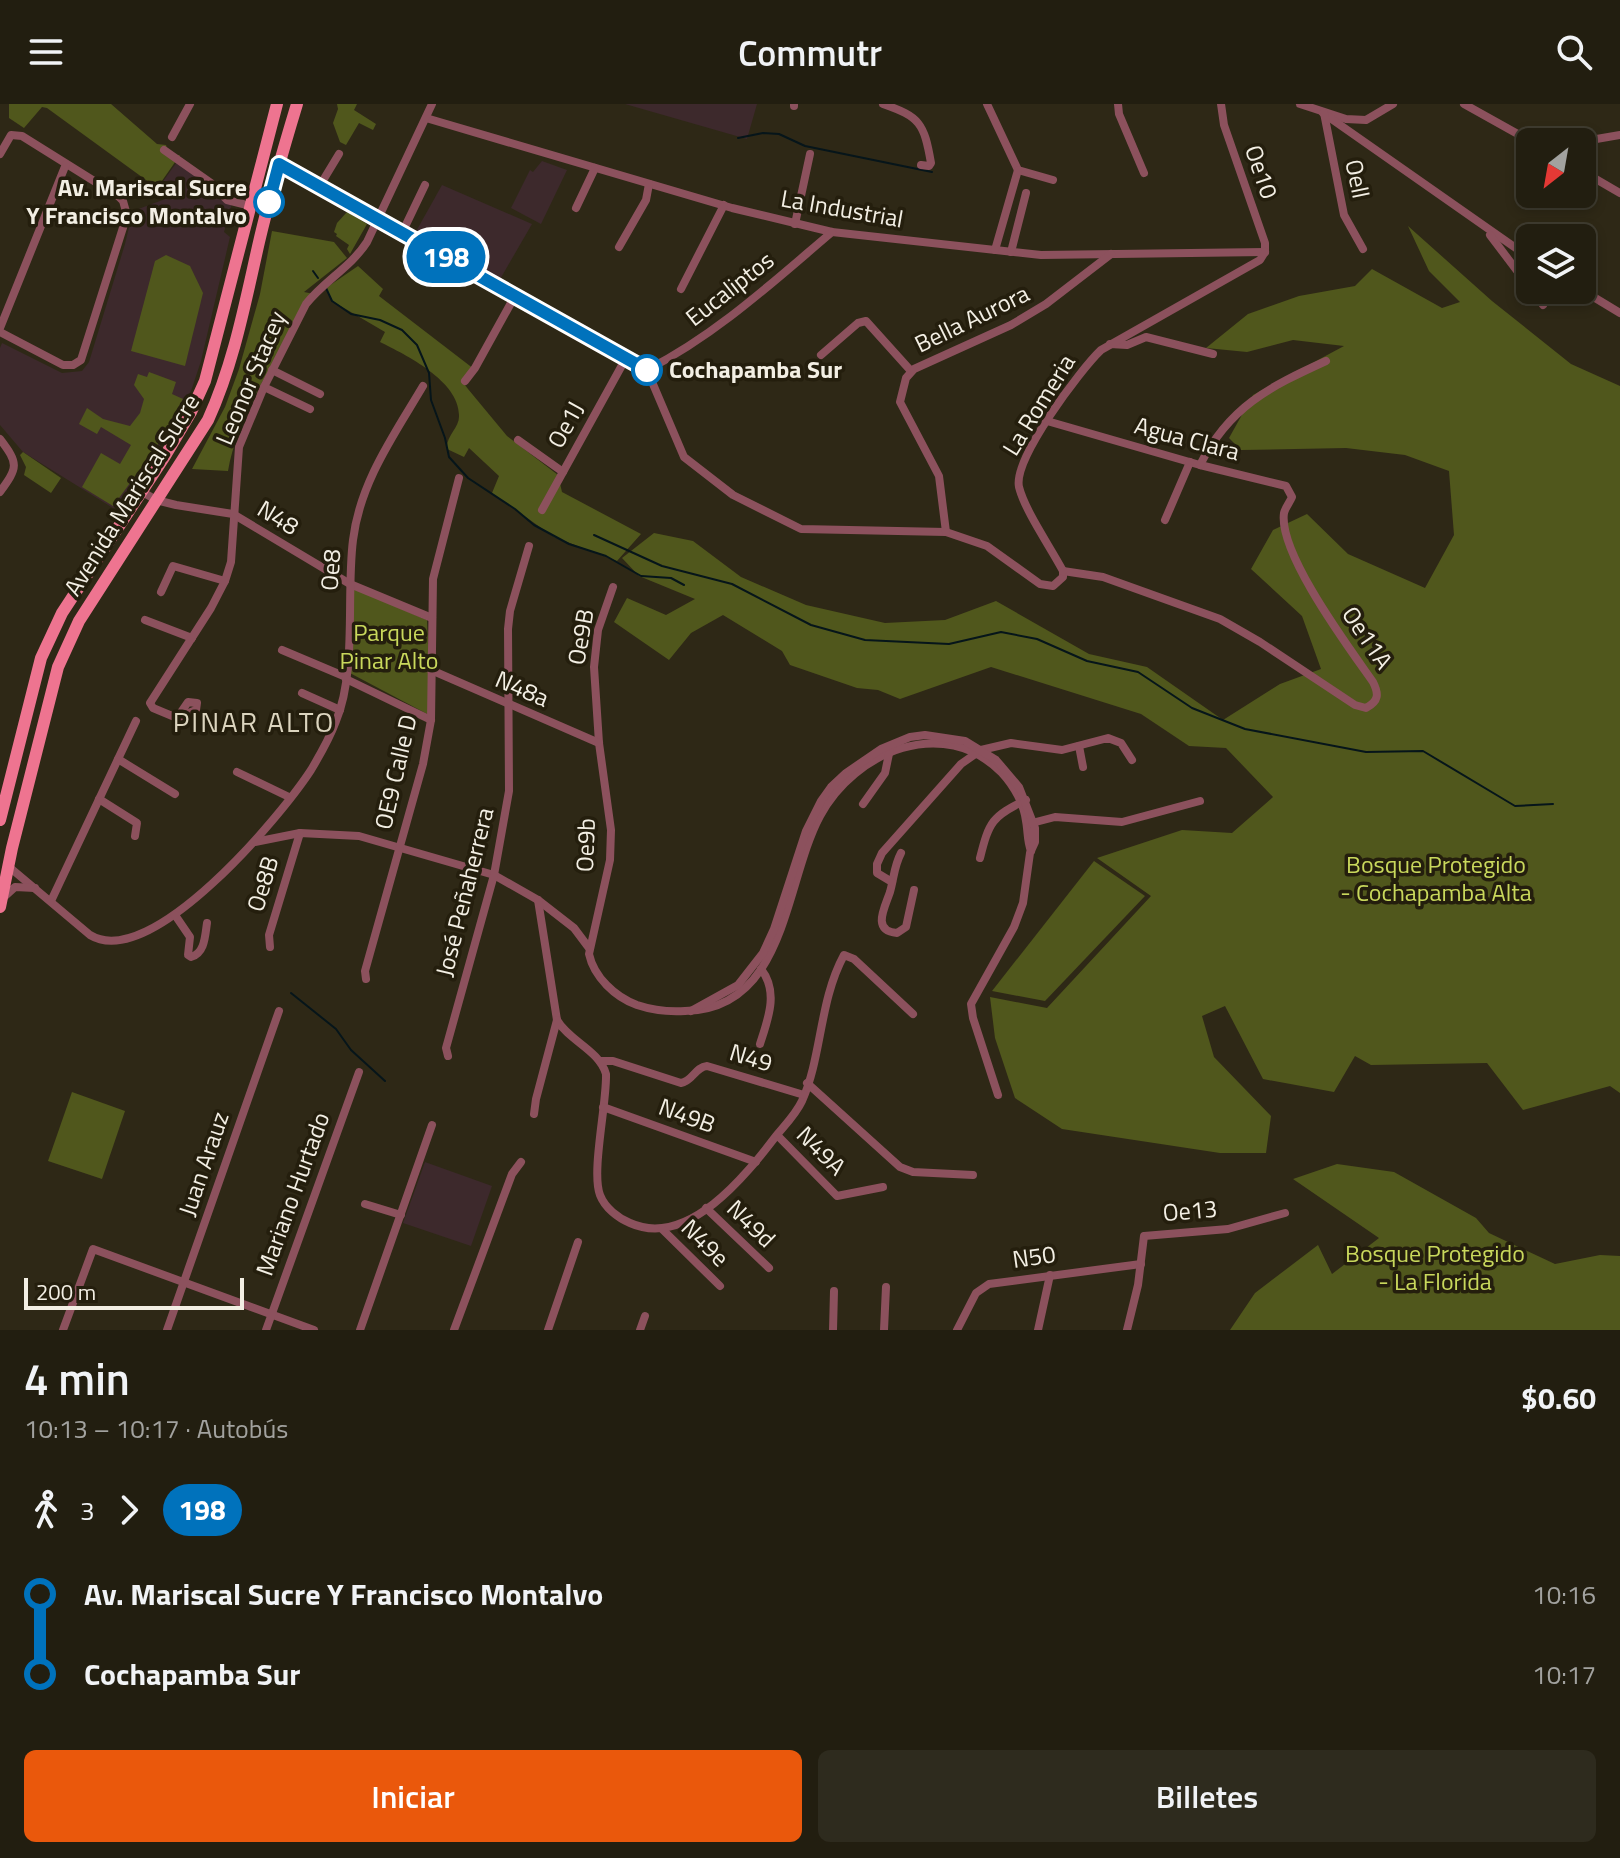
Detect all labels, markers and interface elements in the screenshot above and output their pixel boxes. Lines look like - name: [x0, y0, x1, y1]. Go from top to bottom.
- text: Commutr: [738, 25, 882, 80]
- icon: menu: [24, 30, 68, 74]
- icon: search: [1552, 30, 1596, 74]
- north arrow: [1516, 128, 1596, 208]
- map controls: [1516, 128, 1596, 304]
- street label: Oe10: [1236, 140, 1288, 203]
- street label: Oell: [1336, 156, 1380, 202]
- place label: Av. Mariscal Sucre Y Francisco Montalvo: [26, 169, 247, 233]
- street label: La Industrial: [778, 180, 906, 236]
- marker: Av. Mariscal Sucre Y Francisco Montalvo: [254, 187, 284, 217]
- button: layers: [1516, 224, 1596, 304]
- line badge: 198: [400, 231, 492, 283]
- text: 198: [422, 235, 470, 278]
- street label: Eucaliptos: [677, 242, 781, 334]
- street label: Bella Aurora: [908, 275, 1035, 361]
- street label: Leonor Stacey: [206, 305, 295, 450]
- street label: La Romeria: [993, 347, 1084, 462]
- place label: Cochapamba Sur: [669, 351, 842, 387]
- marker: Cochapamba Sur: [632, 355, 662, 385]
- street label: Avenida Mariscal Sucre: [54, 387, 208, 602]
- street label: Oe1J: [538, 395, 593, 454]
- street label: Agua Clara: [1131, 407, 1244, 469]
- street label: N48: [251, 491, 306, 544]
- street label: Oe8: [311, 548, 349, 592]
- street label: Oe11A: [1334, 599, 1402, 676]
- street label: Oe9B: [557, 606, 603, 668]
- park label: Parque Pinar Alto: [340, 614, 438, 678]
- street label: N48a: [490, 661, 555, 715]
- district label: PINAR ALTO: [173, 700, 335, 743]
- street label: OE9 Calle D: [364, 711, 426, 833]
- street label: José Peñaherrera: [426, 803, 502, 980]
- street label: Oe9b: [566, 817, 604, 873]
- park label: Bosque Protegido - Cochapamba Alta: [1340, 846, 1532, 910]
- street label: Oe8B: [237, 852, 287, 916]
- street label: N49: [725, 1034, 777, 1081]
- street label: N49B: [654, 1088, 721, 1142]
- street label: Juan Arauz: [168, 1107, 238, 1221]
- street label: Mariano Hurtado: [246, 1107, 338, 1280]
- street label: N49A: [789, 1117, 855, 1183]
- street label: Oe13: [1161, 1190, 1219, 1230]
- street label: N49d: [719, 1191, 784, 1256]
- street label: N49e: [673, 1210, 738, 1275]
- street label: N50: [1010, 1235, 1058, 1277]
- park label: Bosque Protegido - La Florida: [1345, 1235, 1525, 1299]
- scale bar: [24, 1274, 244, 1310]
- text: 200 m: [36, 1275, 96, 1309]
- text: 4 min: [24, 1345, 130, 1412]
- text: $0.60: [1521, 1375, 1596, 1421]
- text: 10:13 – 10:17 · Autobús: [24, 1409, 288, 1448]
- icon: walk: [24, 1488, 68, 1532]
- icon: forward: [107, 1488, 151, 1532]
- text: 198: [179, 1488, 226, 1531]
- text: 3: [80, 1491, 95, 1530]
- text: Av. Mariscal Sucre Y Francisco Montalvo: [84, 1571, 603, 1617]
- text: 10:16: [1532, 1575, 1596, 1614]
- text: Cochapamba Sur: [84, 1651, 300, 1697]
- text: 10:17: [1532, 1655, 1596, 1694]
- button: Iniciar: [24, 1750, 802, 1842]
- button: Billetes: [818, 1750, 1596, 1842]

